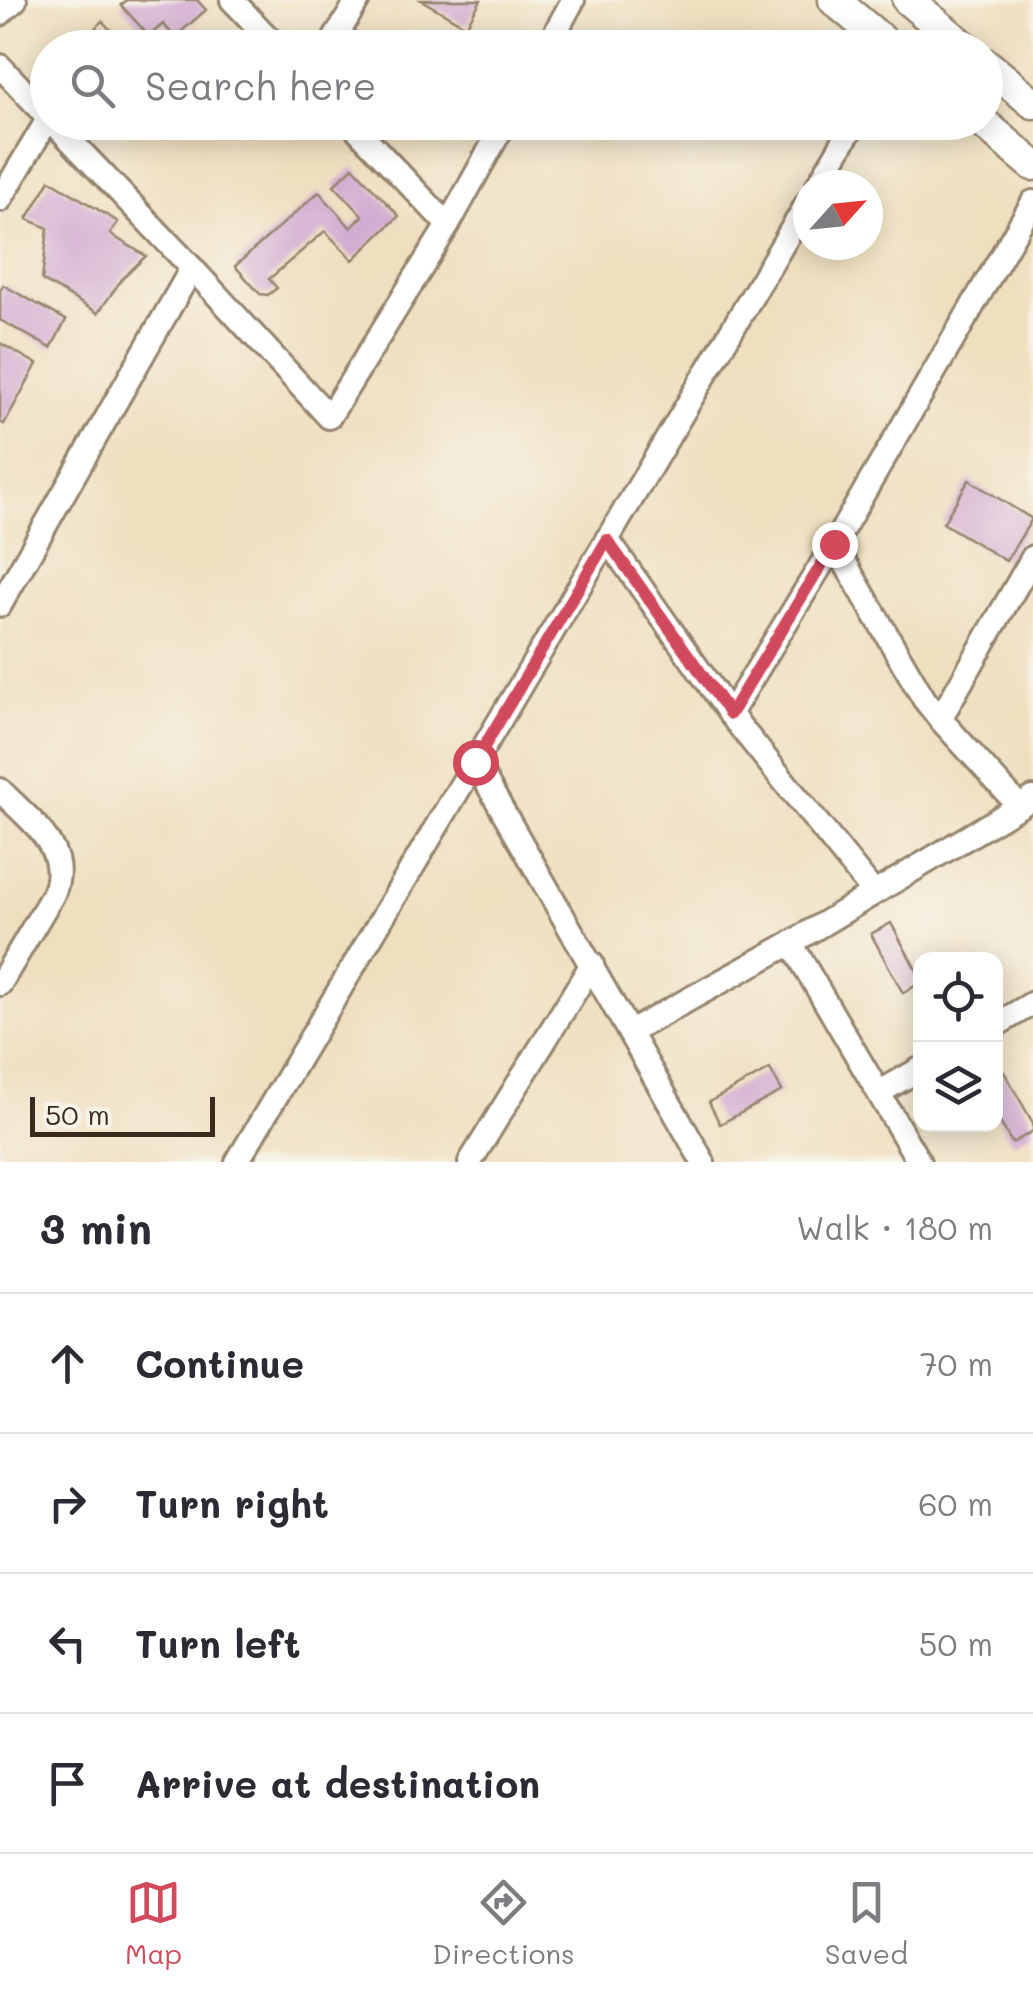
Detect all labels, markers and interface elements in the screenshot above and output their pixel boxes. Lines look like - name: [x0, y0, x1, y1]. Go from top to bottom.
- search box: [30, 30, 1003, 140]
- icon: search: [65, 58, 120, 113]
- text: Search here: [145, 60, 376, 110]
- north arrow: [793, 170, 883, 260]
- route end: [812, 522, 858, 568]
- route start: [453, 740, 499, 786]
- map controls: [913, 952, 1003, 1132]
- button: locate: [913, 952, 1003, 1042]
- button: layers: [913, 1042, 1003, 1132]
- scale bar: [30, 1092, 215, 1136]
- text: 50 m: [45, 1096, 110, 1132]
- text: 3 min: [40, 1200, 152, 1255]
- text: Walk · 180 m: [796, 1206, 993, 1248]
- icon: ahead: [40, 1336, 95, 1391]
- text: Continue: [135, 1338, 304, 1388]
- text: 70 m: [920, 1342, 993, 1384]
- icon: right: [40, 1476, 95, 1531]
- text: Turn right: [135, 1478, 329, 1528]
- text: 60 m: [918, 1482, 993, 1524]
- icon: left: [40, 1616, 95, 1671]
- text: Turn left: [135, 1618, 301, 1668]
- text: 50 m: [919, 1622, 993, 1664]
- icon: arrive: [40, 1756, 95, 1811]
- text: Arrive at destination: [135, 1758, 540, 1808]
- tab: Map: [125, 1875, 182, 1971]
- tab: Directions: [432, 1875, 575, 1971]
- tab: Saved: [825, 1875, 908, 1971]

